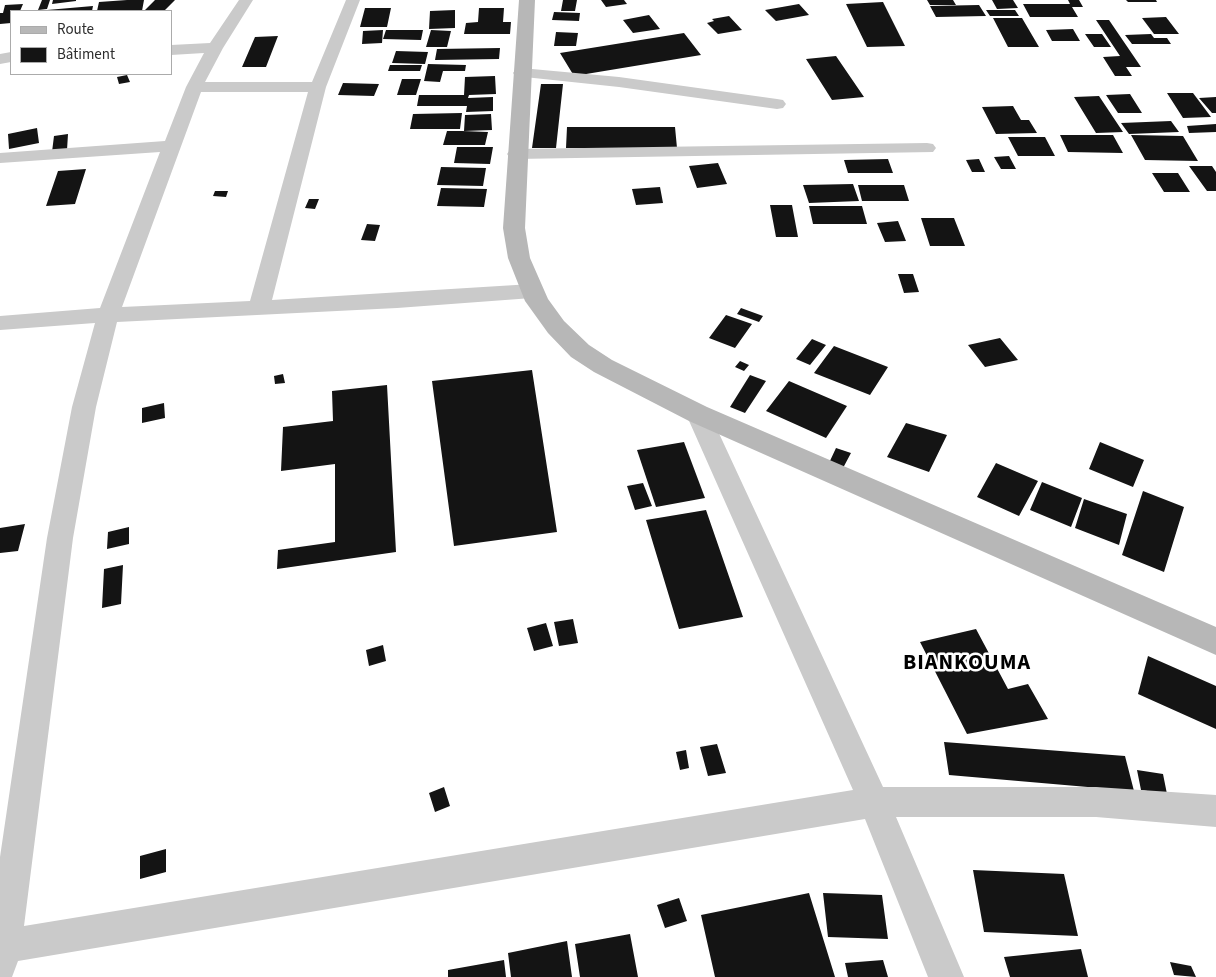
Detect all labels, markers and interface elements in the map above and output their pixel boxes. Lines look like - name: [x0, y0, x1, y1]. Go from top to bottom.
- legend: [10, 10, 172, 75]
- text: Route: [57, 19, 94, 40]
- text: Bâtiment: [57, 44, 115, 65]
- district label: BIANKOUMA: [902, 651, 1032, 677]

